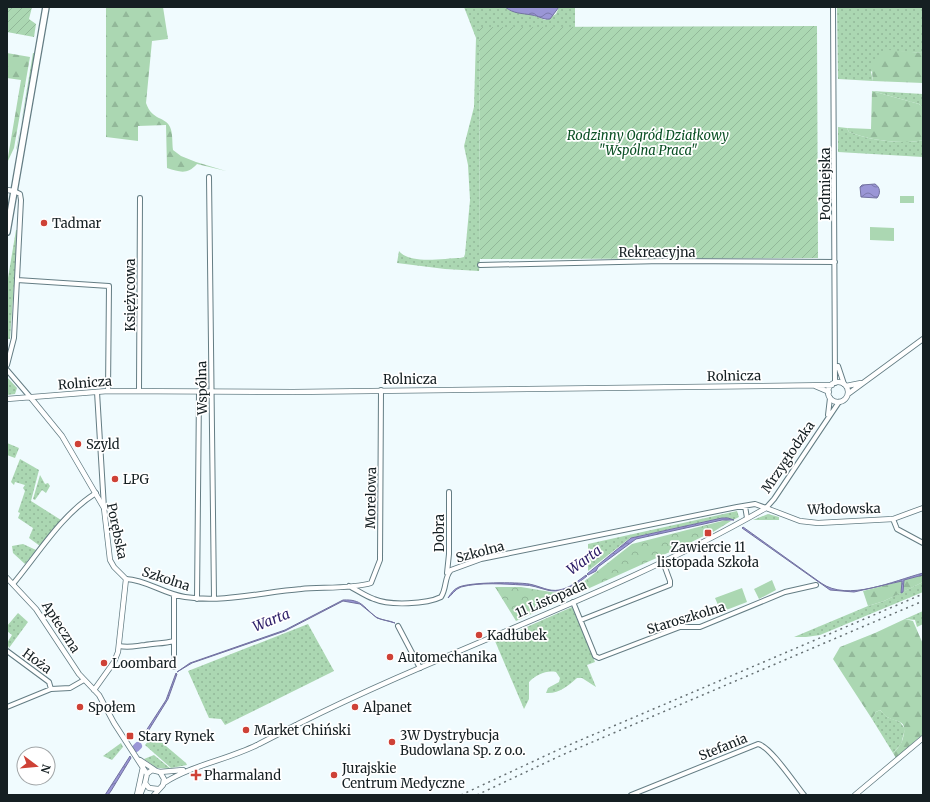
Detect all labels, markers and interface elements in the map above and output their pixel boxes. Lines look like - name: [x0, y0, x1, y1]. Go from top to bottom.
- park label: Rodzinny Ogród Działkowy "Wspólna Praca": [567, 127, 729, 159]
- street label: Podmiejska: [817, 147, 834, 220]
- place label: Tadmar: [52, 215, 102, 232]
- marker: Tadmar: [39, 218, 49, 228]
- street label: Rekreacyjna: [619, 244, 696, 261]
- street label: Księżycowa: [122, 258, 139, 332]
- street label: Wspólna: [193, 361, 211, 416]
- street label: Rolnicza: [707, 367, 761, 385]
- street label: Rolnicza: [383, 371, 437, 388]
- street label: Rolnicza: [57, 373, 113, 393]
- street label: Mrzygłodzka: [758, 418, 818, 496]
- place label: Szyld: [86, 436, 120, 453]
- marker: Szyld: [73, 439, 83, 449]
- street label: Morelowa: [362, 467, 380, 529]
- place label: LPG: [123, 471, 150, 488]
- marker: LPG: [110, 474, 120, 484]
- street label: Włodowska: [806, 500, 881, 518]
- street label: Porębska: [103, 501, 131, 561]
- street label: Dobra: [431, 514, 448, 552]
- marker: Zawiercie 11 listopada Szkoła: [703, 528, 713, 538]
- street label: Szkolna: [454, 537, 506, 567]
- place label: Zawiercie 11 listopada Szkoła: [657, 539, 759, 571]
- water label: Warta: [563, 541, 605, 579]
- street label: Szkolna: [140, 563, 192, 595]
- street label: 11 Listopada: [513, 576, 589, 622]
- street label: Apteczna: [37, 597, 84, 656]
- street label: Staroszkolna: [645, 598, 727, 638]
- water label: Warta: [250, 604, 292, 636]
- place label: Kadłubek: [487, 627, 548, 644]
- marker: Kadłubek: [474, 630, 484, 640]
- street label: Hoża: [19, 645, 55, 677]
- place label: Automechanika: [397, 649, 497, 666]
- marker: Automechanika: [385, 652, 395, 662]
- place label: Loombard: [112, 655, 177, 672]
- marker: Loombard: [99, 658, 109, 668]
- place label: Społem: [88, 699, 136, 716]
- place label: Alpanet: [362, 699, 412, 716]
- marker: Społem: [75, 702, 85, 712]
- marker: Alpanet: [350, 702, 360, 712]
- place label: Market Chiński: [254, 722, 351, 739]
- marker: Market Chiński: [241, 725, 251, 735]
- place label: 3W Dystrybucja Budowlana Sp. z o.o.: [400, 727, 526, 759]
- place label: Stary Rynek: [138, 728, 215, 745]
- street label: Stefania: [696, 730, 750, 764]
- marker: Stary Rynek: [125, 731, 135, 741]
- marker: 3W Dystrybucja Budowlana Sp. z o.o.: [387, 737, 397, 747]
- north arrow: [16, 746, 56, 786]
- place label: Jurajskie Centrum Medyczne: [341, 760, 465, 792]
- text: N: [38, 763, 54, 775]
- place label: Pharmaland: [204, 767, 281, 784]
- marker: Pharmaland: [191, 770, 201, 780]
- marker: Jurajskie Centrum Medyczne: [329, 770, 339, 780]

